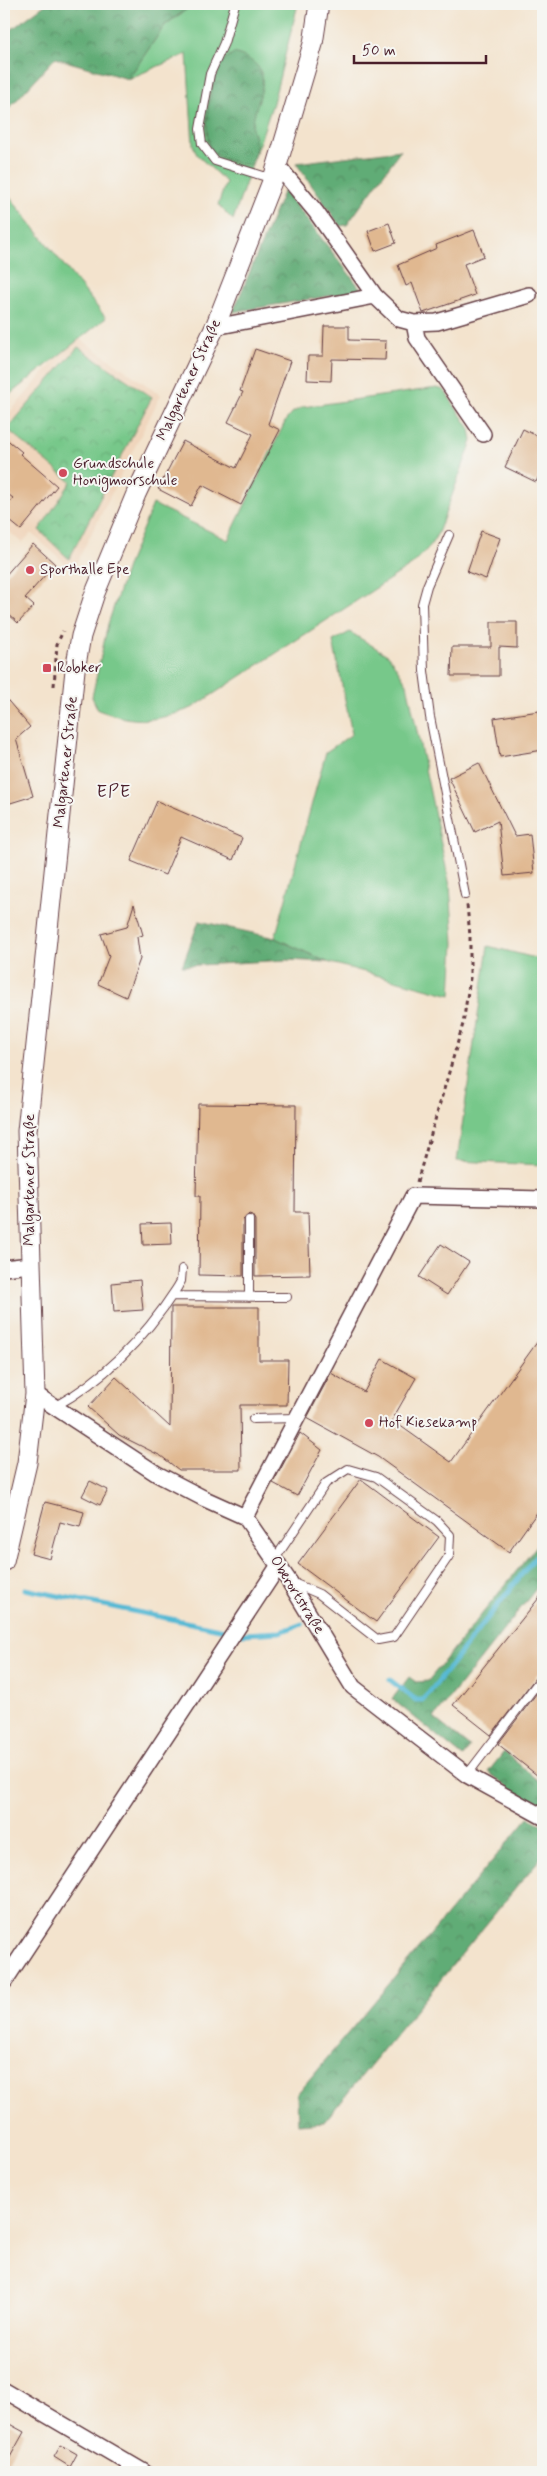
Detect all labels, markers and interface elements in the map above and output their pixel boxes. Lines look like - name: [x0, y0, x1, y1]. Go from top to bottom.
- scale bar: [354, 32, 487, 64]
- text: 50 m: [362, 41, 396, 61]
- street label: Malgartener Straße: [152, 316, 227, 445]
- place label: Grundschule Honigmoorschule: [73, 454, 178, 492]
- marker: Grundschule Honigmoorschule: [57, 467, 69, 479]
- place label: Sporthalle Epe: [40, 560, 129, 580]
- marker: Sporthalle Epe: [24, 564, 36, 576]
- place label: Robker: [57, 658, 101, 678]
- marker: Robker: [41, 662, 53, 674]
- street label: Malgartener Straße: [49, 695, 84, 829]
- district label: EPE: [97, 780, 131, 804]
- street label: Malgartener Straße: [20, 1114, 41, 1246]
- place label: Hof Kiesekamp: [379, 1413, 477, 1433]
- marker: Hof Kiesekamp: [363, 1417, 375, 1429]
- street label: Oberortstraße: [265, 1552, 329, 1638]

